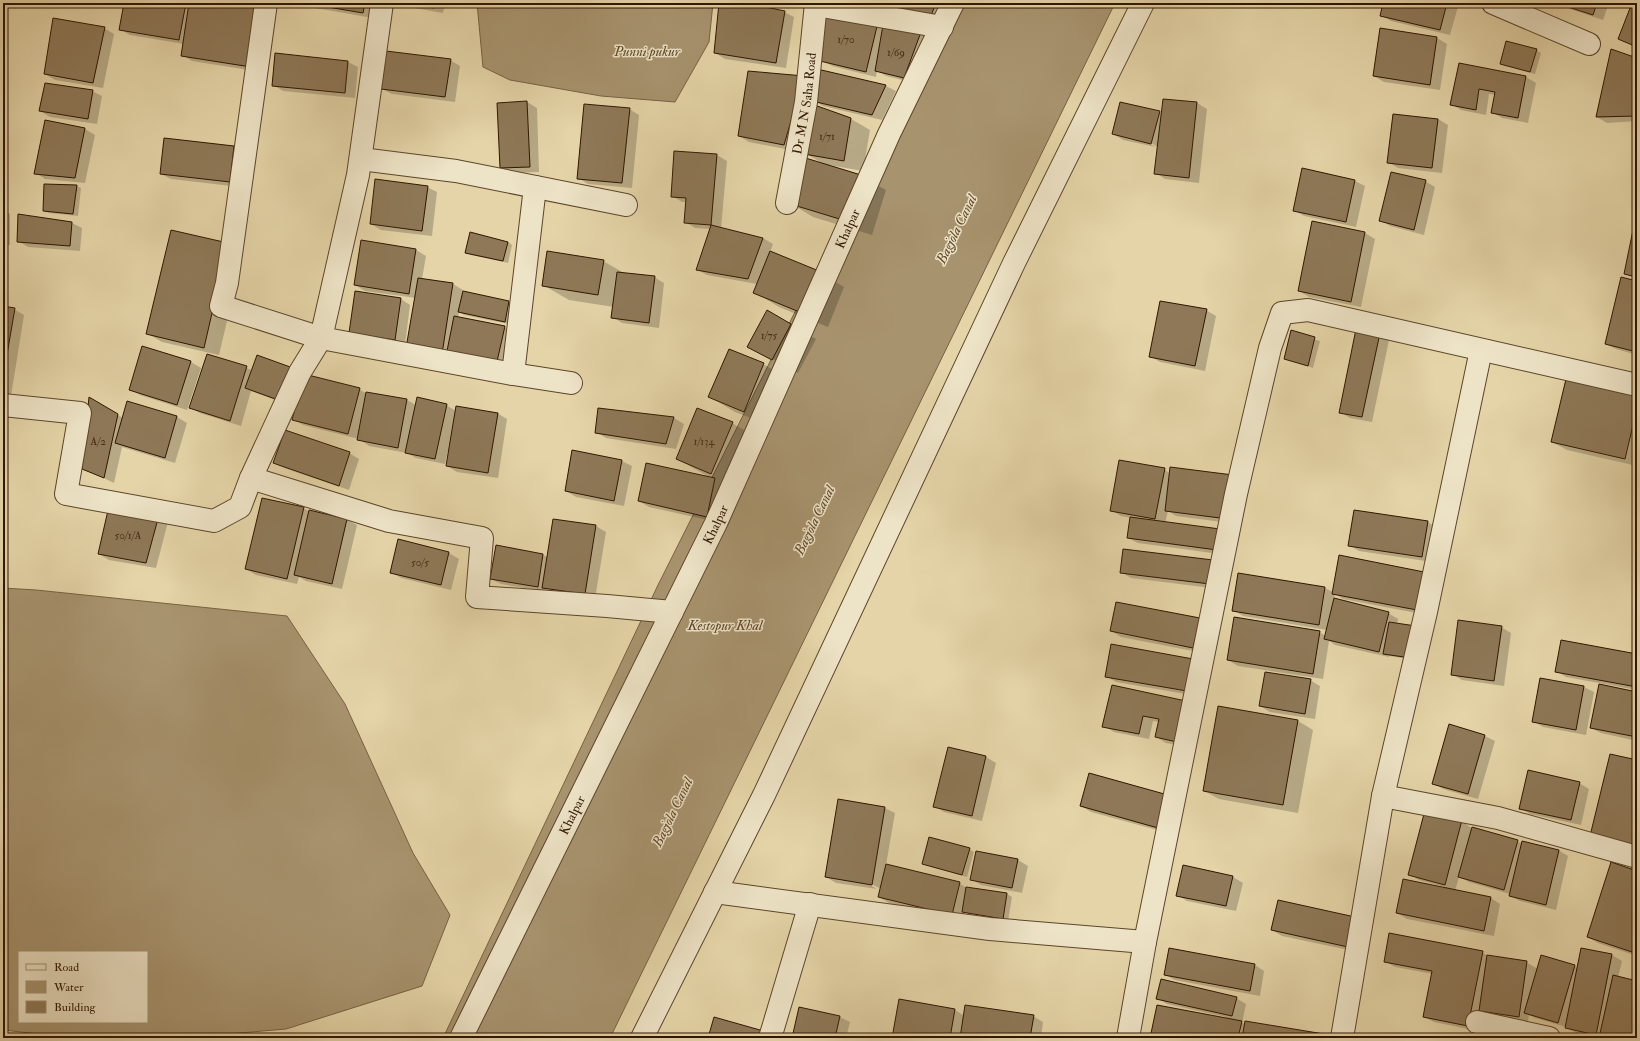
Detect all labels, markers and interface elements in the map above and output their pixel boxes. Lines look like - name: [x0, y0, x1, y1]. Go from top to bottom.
- house number: 1/70: [837, 33, 855, 46]
- water label: Punni pukur: [613, 43, 681, 60]
- house number: 1/69: [887, 46, 905, 59]
- street label: Dr M N Saha Road: [789, 51, 820, 156]
- house number: 1/71: [819, 130, 835, 143]
- water label: Bagjola Canal: [932, 190, 981, 267]
- street label: Khalpar: [832, 207, 864, 251]
- house number: 1/75: [761, 329, 777, 342]
- house number: A/2: [89, 435, 106, 448]
- house number: 1/134: [694, 435, 715, 448]
- water label: Bagjola Canal: [790, 481, 839, 558]
- street label: Khalpar: [700, 503, 732, 547]
- house number: 50/1/A: [114, 529, 142, 542]
- house number: 50/5: [411, 556, 429, 569]
- water label: Kestopur Khal: [687, 617, 764, 634]
- water label: Bagjola Canal: [648, 773, 697, 850]
- street label: Khalpar: [556, 793, 589, 837]
- legend: [18, 951, 148, 1023]
- text: Road: [54, 960, 79, 975]
- text: Water: [53, 980, 84, 995]
- text: Building: [54, 1000, 97, 1015]

